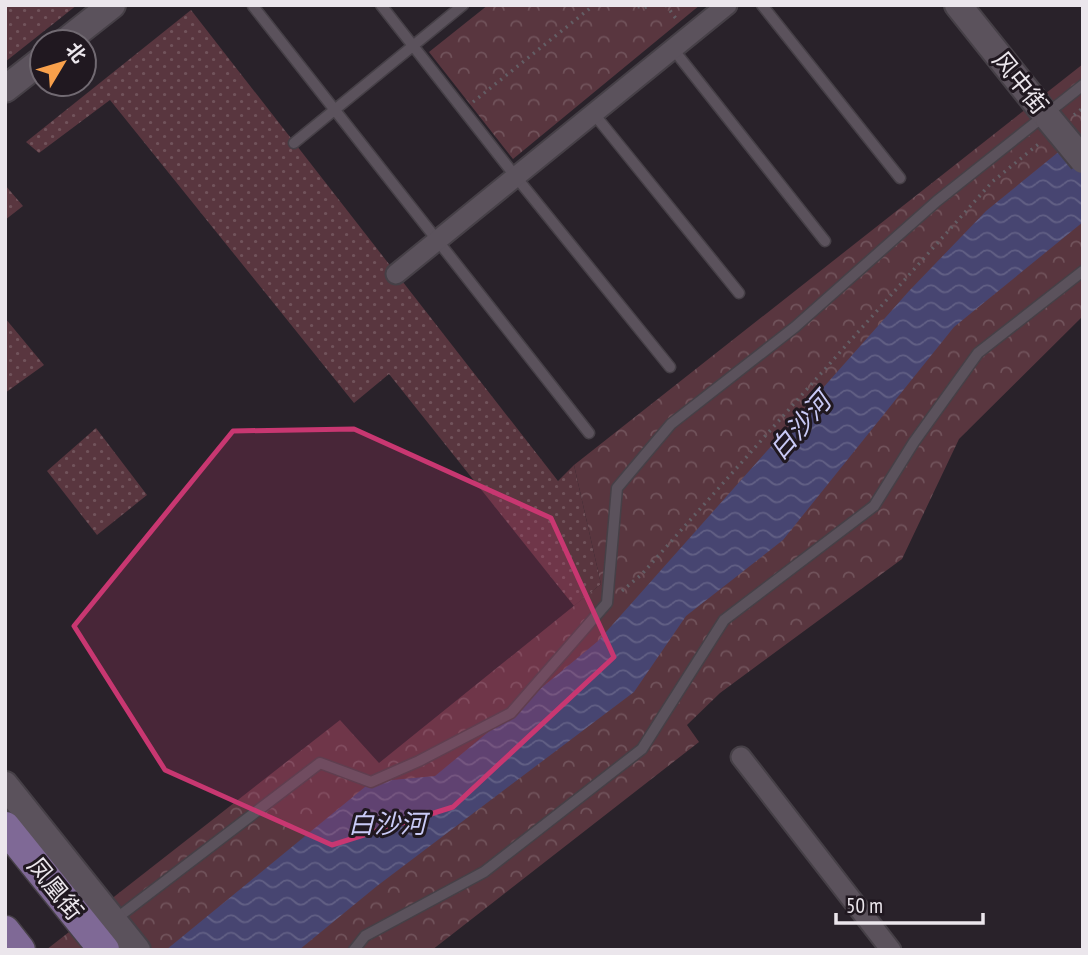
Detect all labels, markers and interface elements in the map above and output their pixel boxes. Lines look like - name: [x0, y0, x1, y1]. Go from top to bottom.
- north arrow: [28, 28, 98, 98]
- text: 北: [61, 38, 92, 67]
- street label: 风中街: [986, 45, 1055, 120]
- water label: 白沙河: [762, 382, 841, 466]
- water label: 白沙河: [348, 807, 431, 840]
- street label: 凤凰街: [21, 851, 90, 926]
- scale bar: [836, 881, 983, 925]
- text: 50 m: [846, 892, 883, 919]

